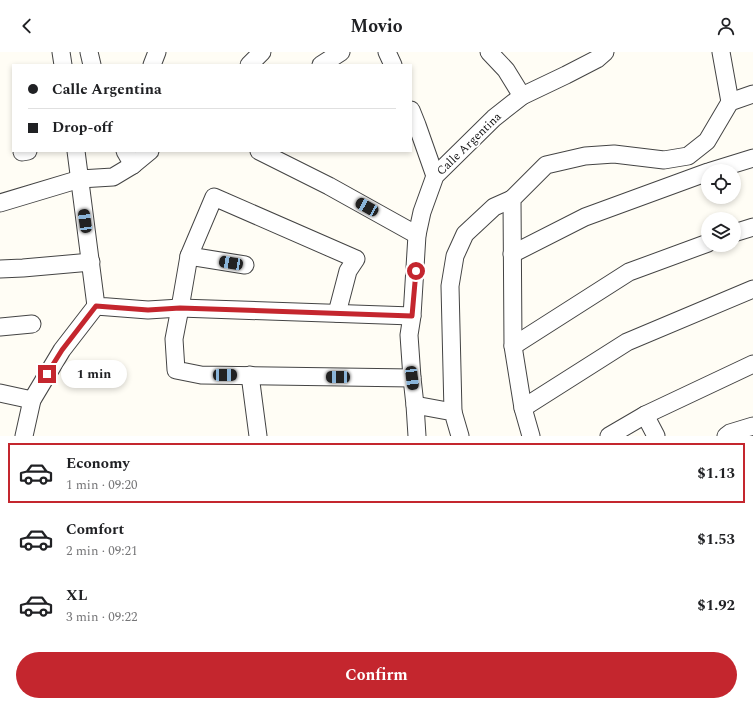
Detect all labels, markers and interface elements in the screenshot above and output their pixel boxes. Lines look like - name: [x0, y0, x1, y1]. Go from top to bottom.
- text: Movio: [350, 13, 403, 40]
- icon: back: [16, 15, 38, 37]
- icon: person: [715, 15, 737, 37]
- text: Calle Argentina: [52, 78, 162, 101]
- street label: Calle Argentina: [432, 108, 506, 180]
- text: Drop-off: [52, 116, 113, 139]
- map controls: [701, 164, 741, 252]
- button: locate: [701, 164, 741, 204]
- car: [354, 196, 380, 218]
- car: [77, 208, 93, 234]
- button: layers: [701, 212, 741, 252]
- car: [218, 255, 244, 271]
- route start: [407, 262, 425, 280]
- callout: 1 min: [61, 360, 127, 388]
- text: 1 min: [77, 364, 111, 384]
- route end: [38, 365, 56, 383]
- car: [405, 365, 419, 391]
- car: [213, 369, 237, 381]
- car: [326, 371, 350, 383]
- text: Economy: [66, 452, 130, 475]
- icon: car: [18, 455, 54, 491]
- text: $1.13: [697, 462, 735, 485]
- text: 1 min · 09:20: [66, 475, 138, 495]
- text: Comfort: [66, 518, 124, 541]
- icon: car: [18, 521, 54, 557]
- text: $1.53: [697, 528, 735, 551]
- text: 2 min · 09:21: [66, 541, 138, 561]
- text: XL: [66, 584, 87, 607]
- icon: car: [18, 587, 54, 623]
- text: $1.92: [697, 594, 735, 617]
- text: 3 min · 09:22: [66, 607, 138, 627]
- button: Confirm: [16, 652, 737, 698]

